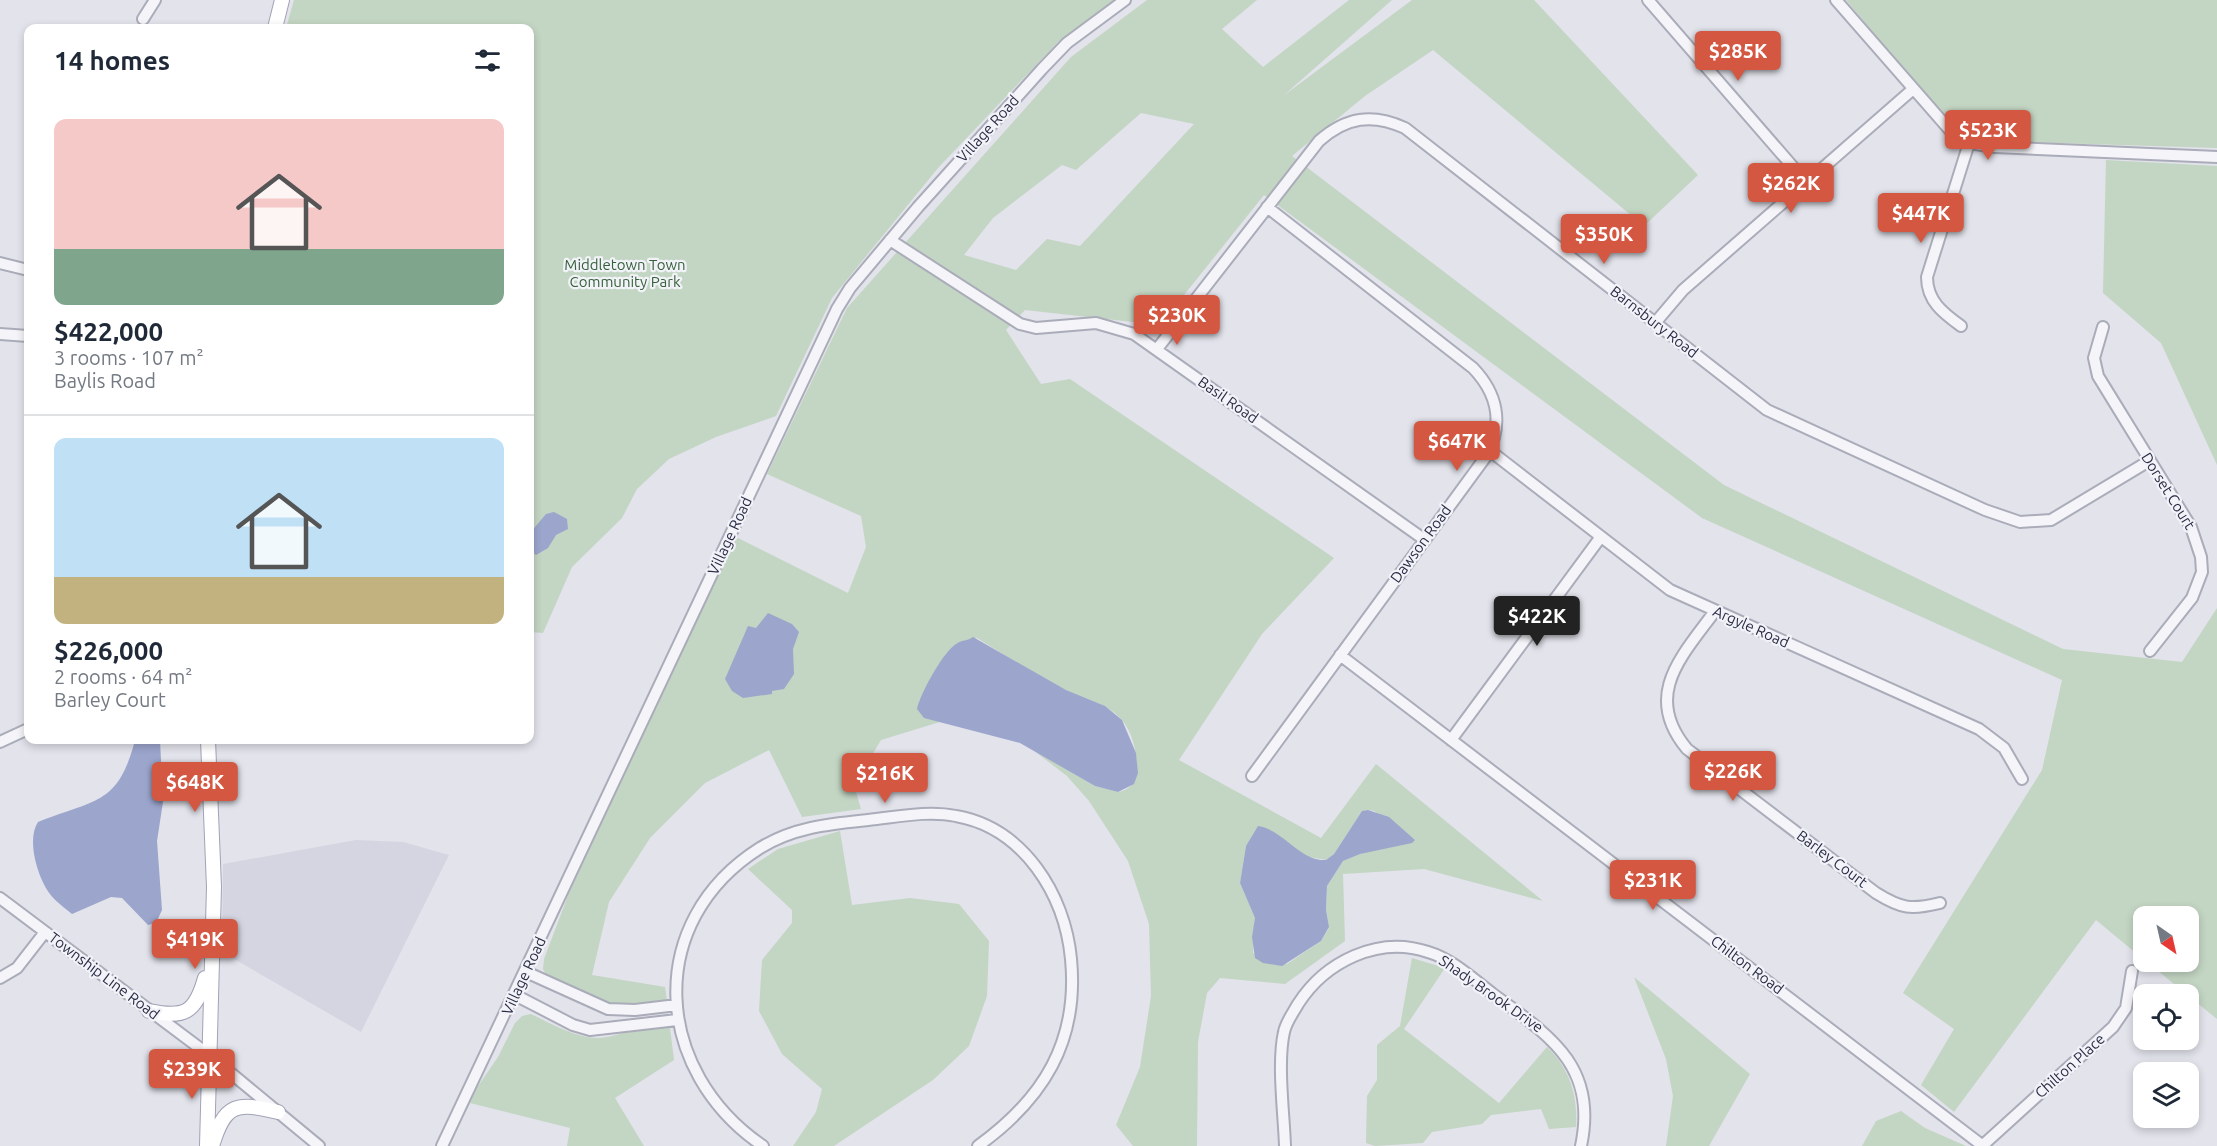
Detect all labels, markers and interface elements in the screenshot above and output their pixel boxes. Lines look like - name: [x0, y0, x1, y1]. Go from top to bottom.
- pin: $285K: [1696, 31, 1780, 82]
- text: $285K: [1709, 39, 1767, 62]
- icon: filters: [471, 44, 504, 77]
- text: 14 homes: [54, 46, 170, 75]
- street label: Village Road: [953, 92, 1022, 166]
- pin: $523K: [1946, 110, 2030, 161]
- text: $523K: [1959, 118, 2017, 141]
- icon: home: [225, 158, 333, 266]
- pin: $262K: [1749, 163, 1833, 214]
- text: $262K: [1762, 171, 1820, 194]
- pin: $447K: [1879, 193, 1963, 244]
- text: $447K: [1892, 201, 1950, 224]
- pin: $350K: [1562, 214, 1646, 265]
- text: $350K: [1575, 222, 1633, 245]
- park label: Middletown Town Community Park: [564, 256, 686, 290]
- street label: Barnsbury Road: [1607, 282, 1702, 361]
- pin: $230K: [1135, 295, 1219, 346]
- text: $230K: [1148, 303, 1206, 326]
- text: $422,000: [54, 317, 163, 346]
- text: 3 rooms · 107 m²: [54, 346, 204, 369]
- text: Baylis Road: [54, 369, 156, 392]
- street label: Basil Road: [1195, 373, 1262, 426]
- pin: $647K: [1415, 421, 1499, 472]
- text: $647K: [1428, 429, 1486, 452]
- street label: Dorset Court: [2138, 449, 2199, 532]
- icon: home: [225, 477, 333, 585]
- street label: Village Road: [704, 494, 755, 578]
- street label: Dawson Road: [1387, 502, 1454, 586]
- pin: $422K: [1495, 596, 1579, 647]
- street label: Argyle Road: [1711, 602, 1792, 651]
- text: $422K: [1508, 604, 1566, 627]
- text: $226,000: [54, 636, 163, 665]
- text: 2 rooms · 64 m²: [54, 665, 192, 688]
- text: Barley Court: [54, 688, 166, 711]
- pin: $226K: [1691, 751, 1775, 802]
- pin: $216K: [843, 753, 927, 804]
- text: $226K: [1704, 759, 1762, 782]
- text: $216K: [856, 761, 914, 784]
- pin: $648K: [153, 762, 237, 813]
- text: $648K: [166, 770, 224, 793]
- street label: Barley Court: [1794, 827, 1871, 891]
- pin: $231K: [1611, 860, 1695, 911]
- text: $231K: [1624, 868, 1682, 891]
- north arrow: [2133, 906, 2199, 972]
- map controls: [2133, 906, 2199, 1128]
- pin: $419K: [153, 919, 237, 970]
- text: $419K: [166, 927, 224, 950]
- street label: Township Line Road: [46, 929, 163, 1023]
- street label: Chilton Road: [1708, 932, 1787, 997]
- street label: Village Road: [498, 934, 549, 1018]
- street label: Shady Brook Drive: [1436, 951, 1546, 1036]
- button: locate: [2133, 984, 2199, 1050]
- street label: Chilton Place: [2031, 1030, 2108, 1101]
- pin: $239K: [150, 1049, 234, 1100]
- text: $239K: [163, 1057, 221, 1080]
- button: layers: [2133, 1062, 2199, 1128]

